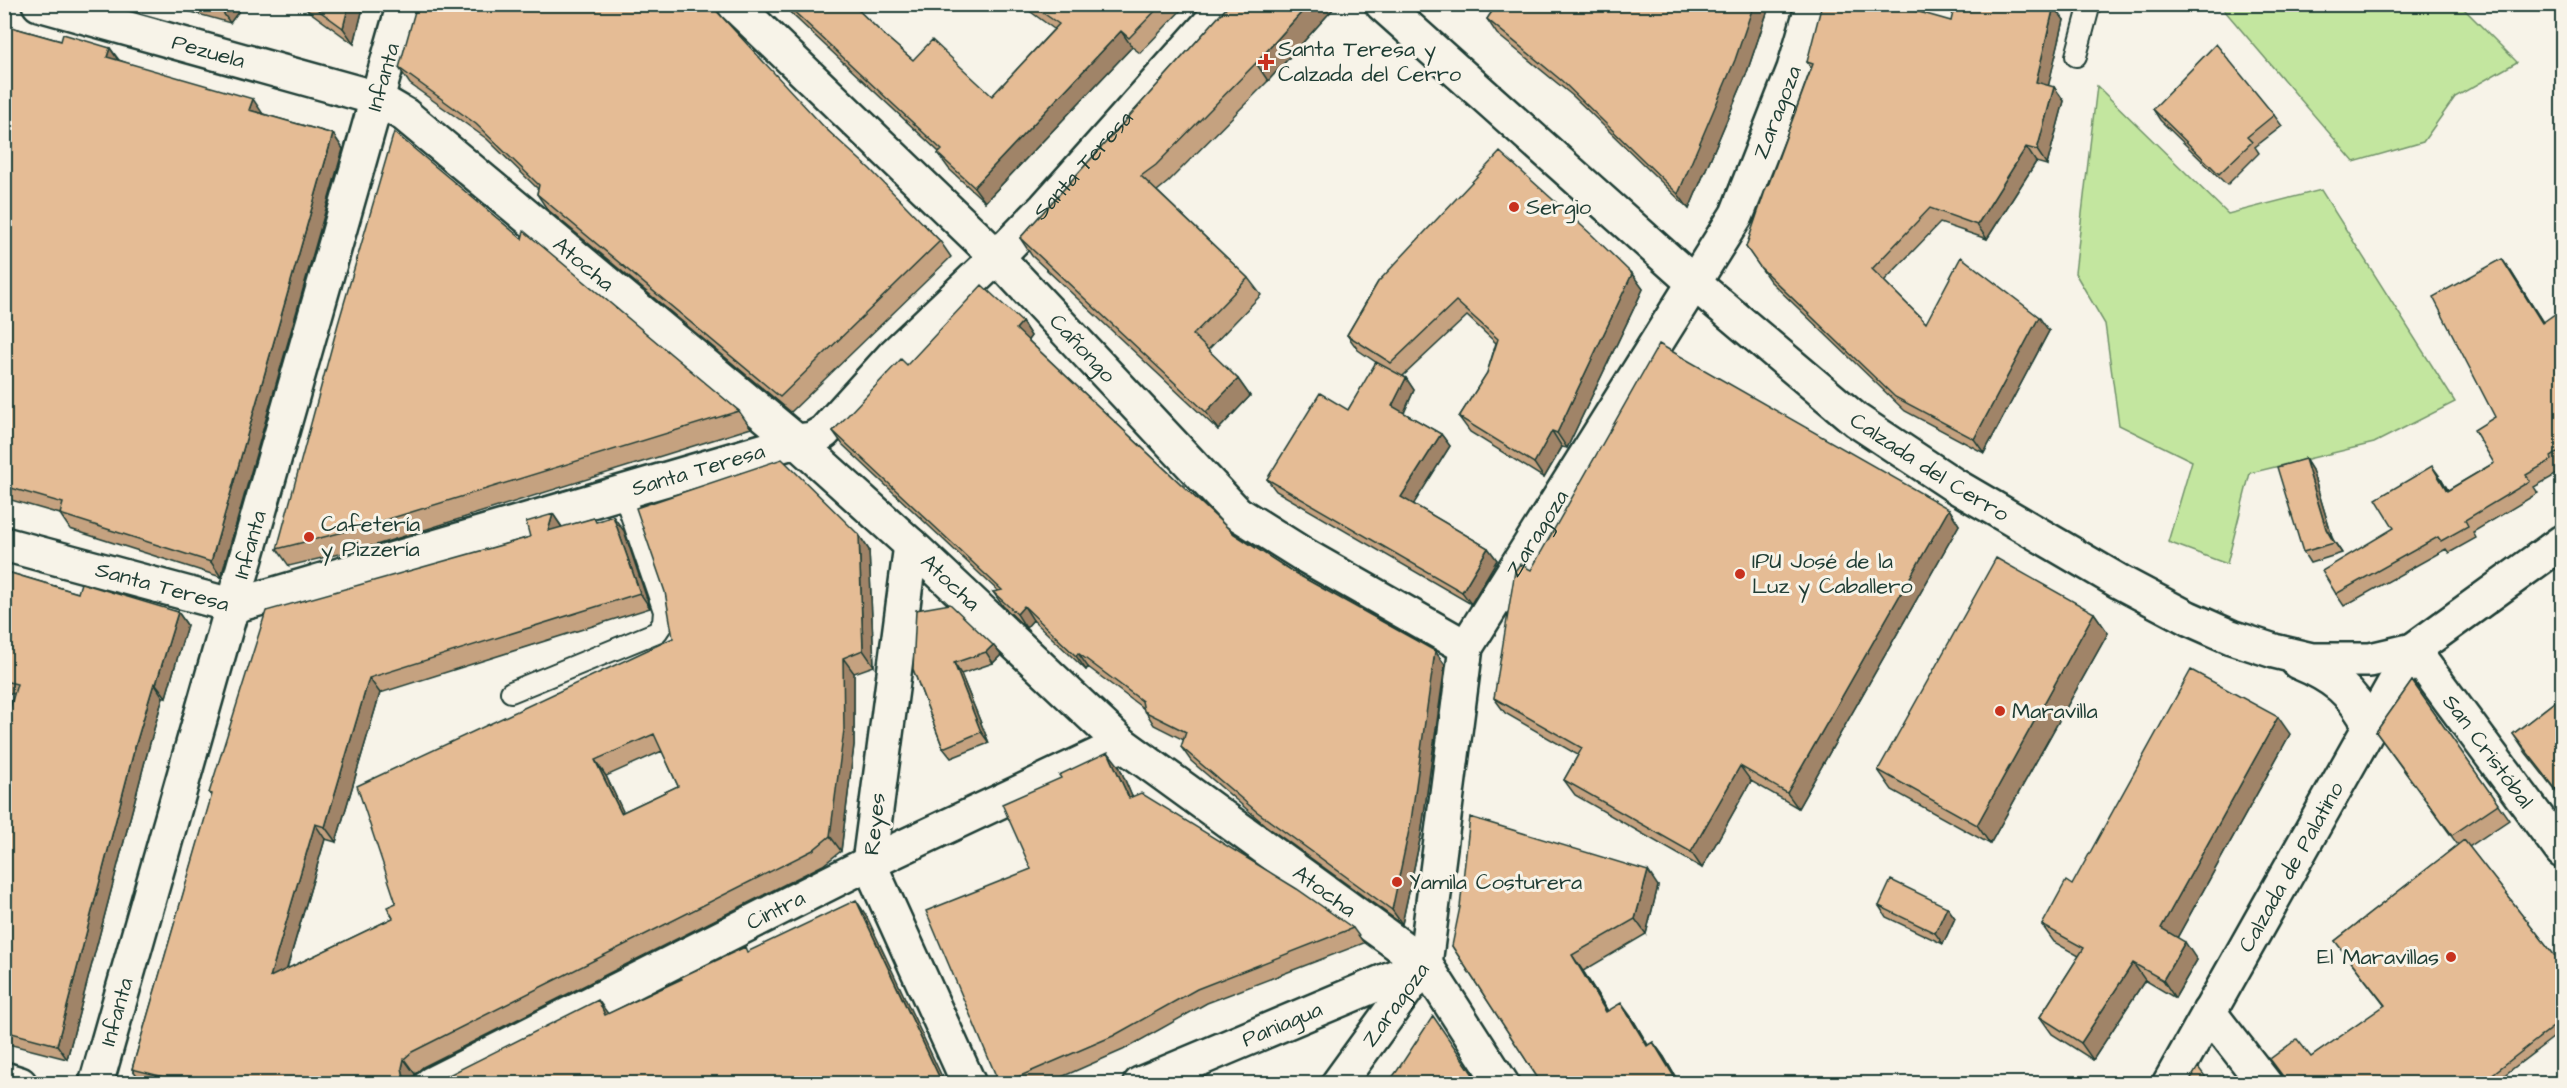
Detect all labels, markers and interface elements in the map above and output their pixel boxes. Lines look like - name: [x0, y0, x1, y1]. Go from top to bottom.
- street label: Pezuela: [168, 26, 249, 76]
- place label: Santa Teresa y Calzada del Cerro: [1278, 34, 1462, 90]
- street label: Infanta: [359, 39, 408, 115]
- marker: Santa Teresa y Calzada del Cerro: [1259, 55, 1273, 69]
- street label: Zaragoza: [1745, 61, 1809, 163]
- street label: Santa Teresa: [1026, 104, 1140, 227]
- place label: Sergio: [1526, 192, 1592, 224]
- marker: Sergio: [1507, 200, 1521, 214]
- street label: Atocha: [546, 229, 621, 299]
- street label: Cañongo: [1042, 307, 1123, 390]
- street label: Calzada del Cerro: [1844, 405, 2015, 530]
- street label: Santa Teresa: [628, 436, 768, 504]
- street label: Zaragoza: [1498, 484, 1576, 583]
- street label: Infanta: [225, 507, 274, 582]
- place label: Cafetería y Pizzería: [321, 509, 420, 566]
- marker: Cafetería y Pizzería: [302, 530, 316, 544]
- place label: IPU José de la Luz y Caballero: [1752, 546, 1913, 603]
- street label: Atocha: [914, 547, 987, 618]
- street label: Santa Teresa: [92, 554, 233, 620]
- marker: IPU José de la Luz y Caballero: [1733, 567, 1747, 581]
- street label: San Cristóbal: [2435, 688, 2541, 815]
- place label: Maravilla: [2012, 696, 2098, 727]
- marker: Maravilla: [1993, 704, 2007, 718]
- street label: Calzada de Palatino: [2231, 775, 2352, 958]
- street label: Reyes: [856, 791, 895, 857]
- street label: Atocha: [1287, 858, 1363, 925]
- place label: Yamila Costurera: [1409, 867, 1582, 898]
- marker: Yamila Costurera: [1390, 875, 1404, 889]
- street label: Cintra: [741, 882, 810, 938]
- place label: El Maravillas: [2317, 942, 2439, 973]
- marker: El Maravillas: [2444, 950, 2458, 964]
- street label: Zaragoza: [1354, 956, 1437, 1053]
- street label: Infanta: [92, 974, 141, 1050]
- street label: Paniagua: [1237, 994, 1327, 1055]

